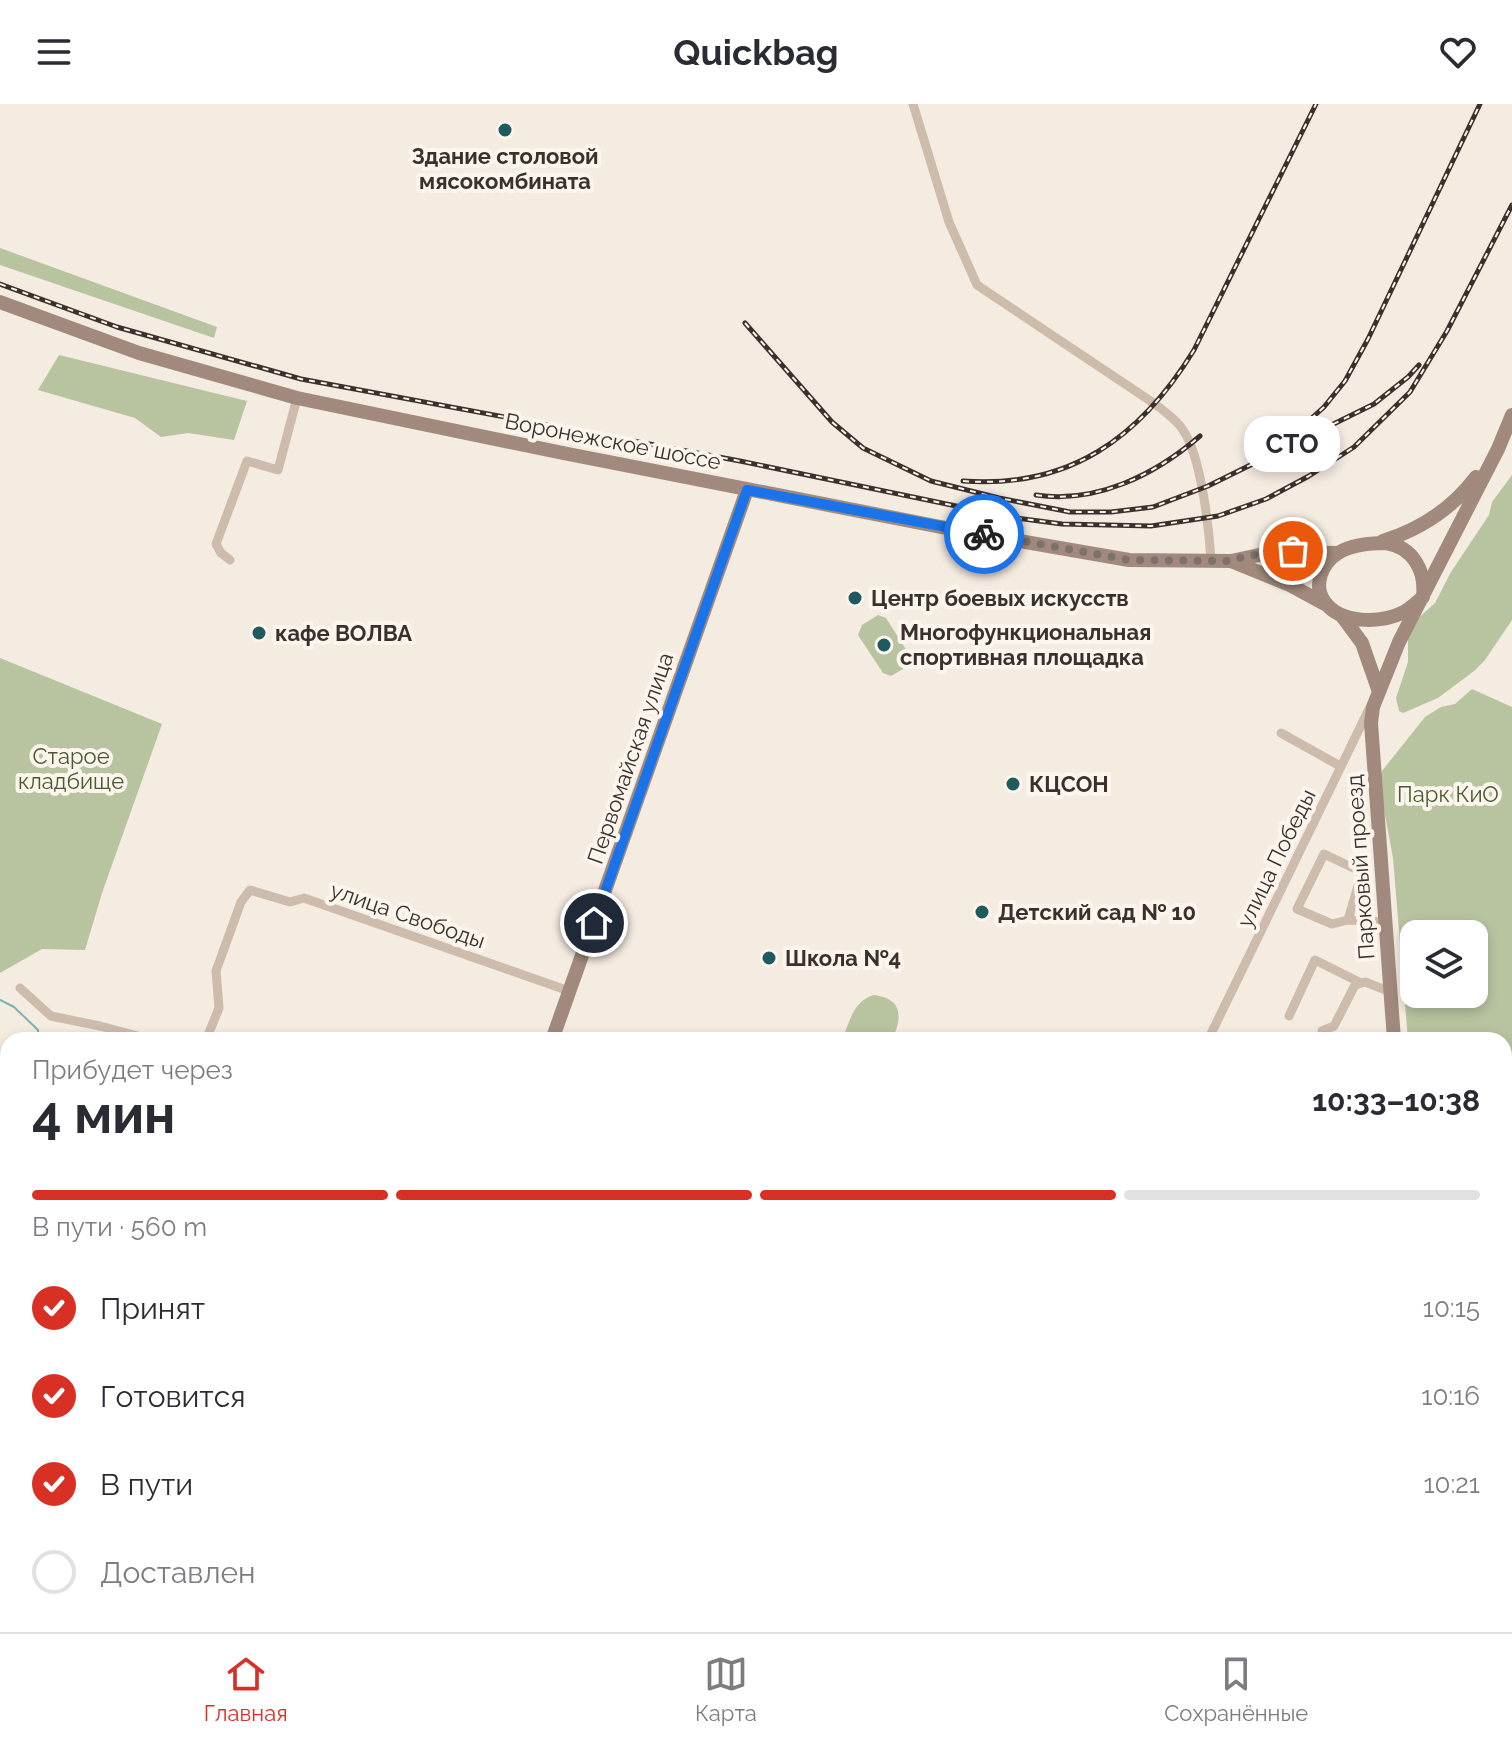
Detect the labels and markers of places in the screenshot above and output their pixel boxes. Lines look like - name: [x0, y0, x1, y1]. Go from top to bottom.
- marker: Здание столовой мясокомбината: [496, 121, 514, 139]
- place label: Здание столовой мясокомбината: [411, 143, 599, 194]
- callout: СТО: [1245, 415, 1341, 471]
- pin: [1259, 517, 1327, 585]
- place label: Центр боевых искусств: [871, 585, 1129, 611]
- marker: Центр боевых искусств: [846, 589, 864, 607]
- place label: Многофункциональная спортивная площадка: [900, 619, 1151, 670]
- place label: кафе ВОЛВА: [275, 620, 412, 646]
- marker: кафе ВОЛВА: [250, 624, 268, 642]
- marker: Многофункциональная спортивная площадка: [875, 636, 893, 654]
- place label: КЦСОН: [1029, 771, 1109, 797]
- marker: КЦСОН: [1004, 775, 1022, 793]
- pin: [560, 889, 628, 957]
- place label: Детский сад № 10: [998, 899, 1196, 925]
- marker: Детский сад № 10: [973, 903, 991, 921]
- place label: Школа №4: [785, 945, 901, 971]
- marker: Школа №4: [760, 949, 778, 967]

